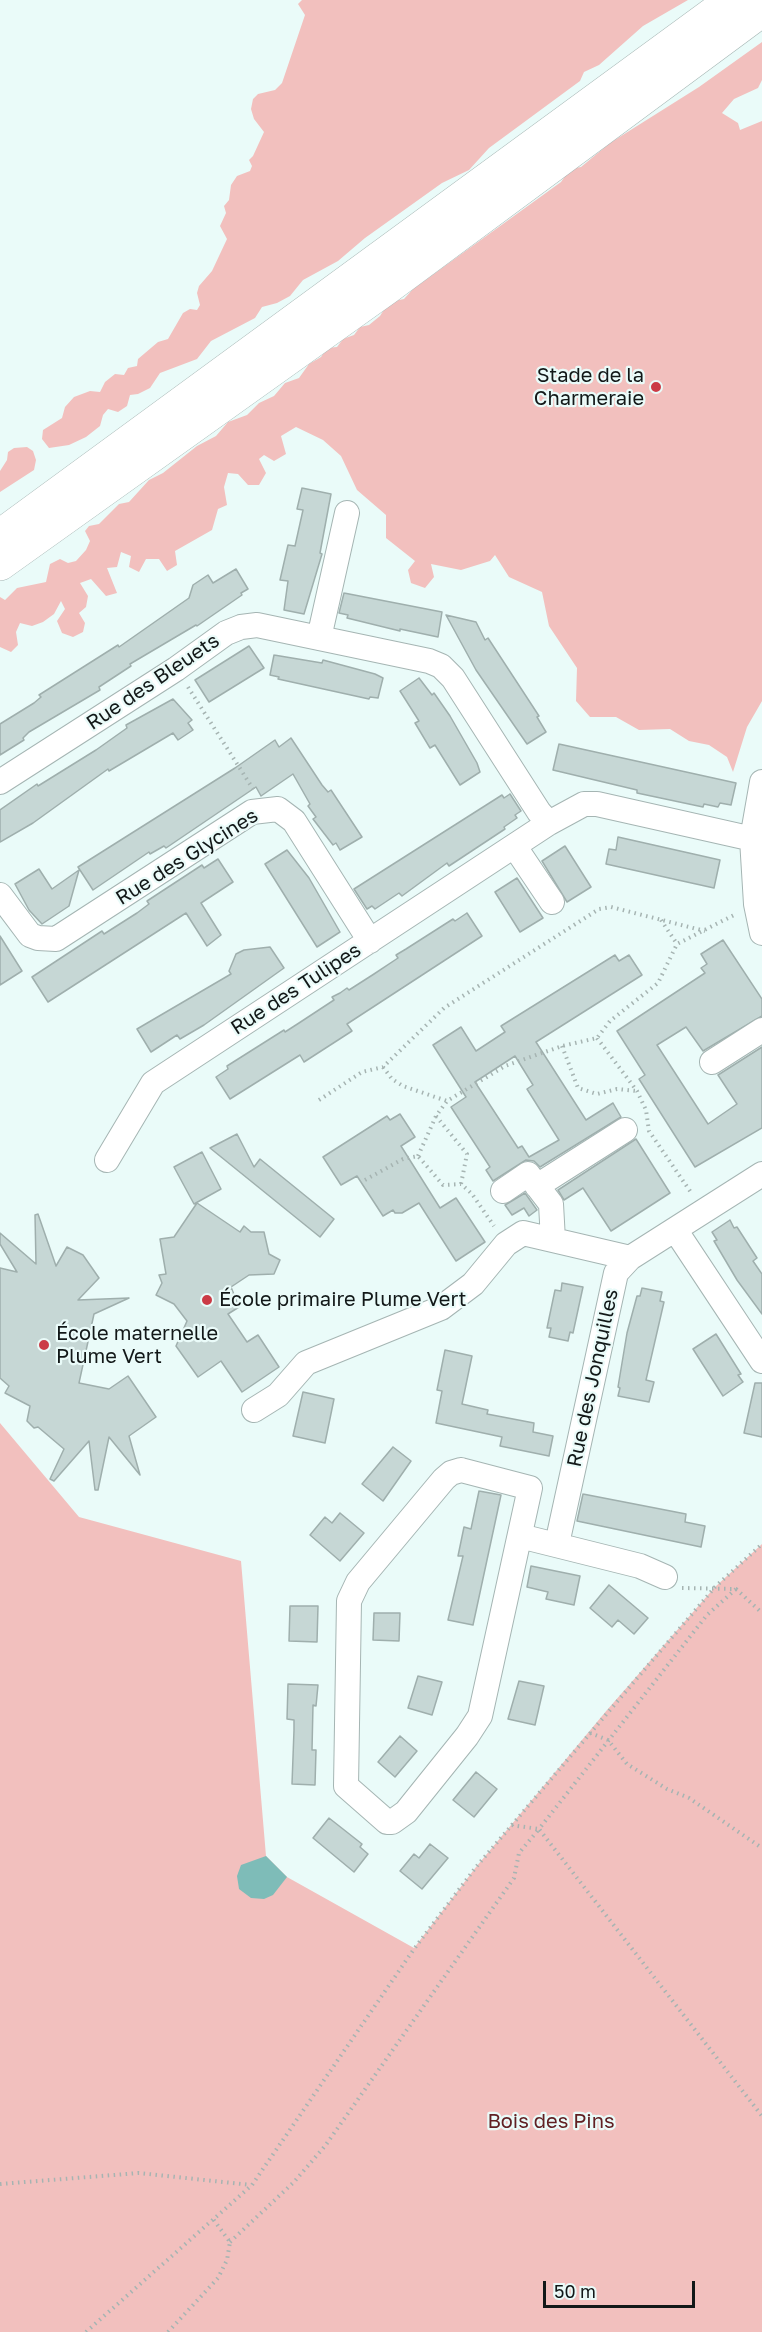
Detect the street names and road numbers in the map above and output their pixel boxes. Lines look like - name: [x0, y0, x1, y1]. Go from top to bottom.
- street label: Rue des Bleuets: [82, 629, 224, 735]
- street label: Rue des Glycines: [111, 804, 263, 910]
- street label: Rue des Tulipes: [226, 938, 366, 1040]
- street label: Rue des Jonquilles: [562, 1287, 624, 1469]

